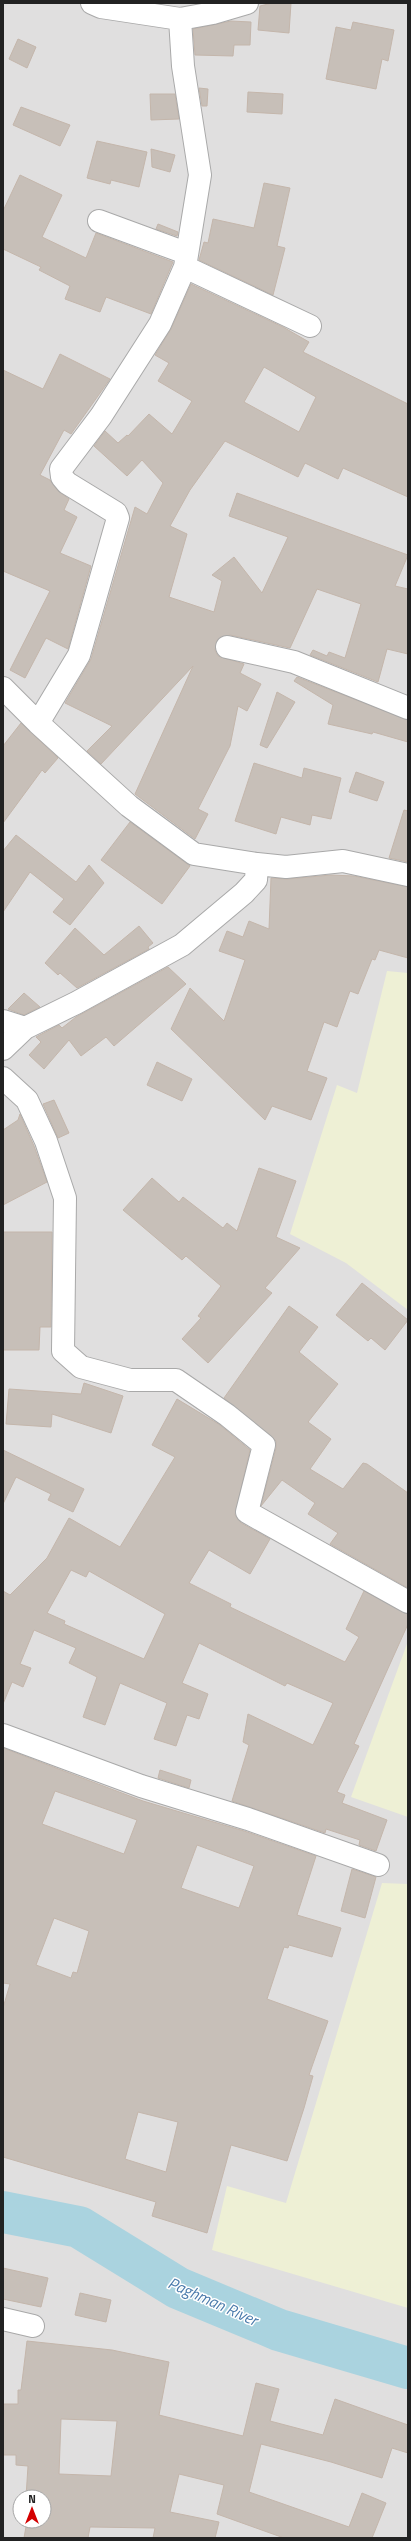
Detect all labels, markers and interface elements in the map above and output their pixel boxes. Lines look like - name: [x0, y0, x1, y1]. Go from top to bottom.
- water label: Paghman River: [164, 2271, 263, 2332]
- north arrow: [12, 2489, 52, 2529]
- text: N: [28, 2491, 36, 2507]

